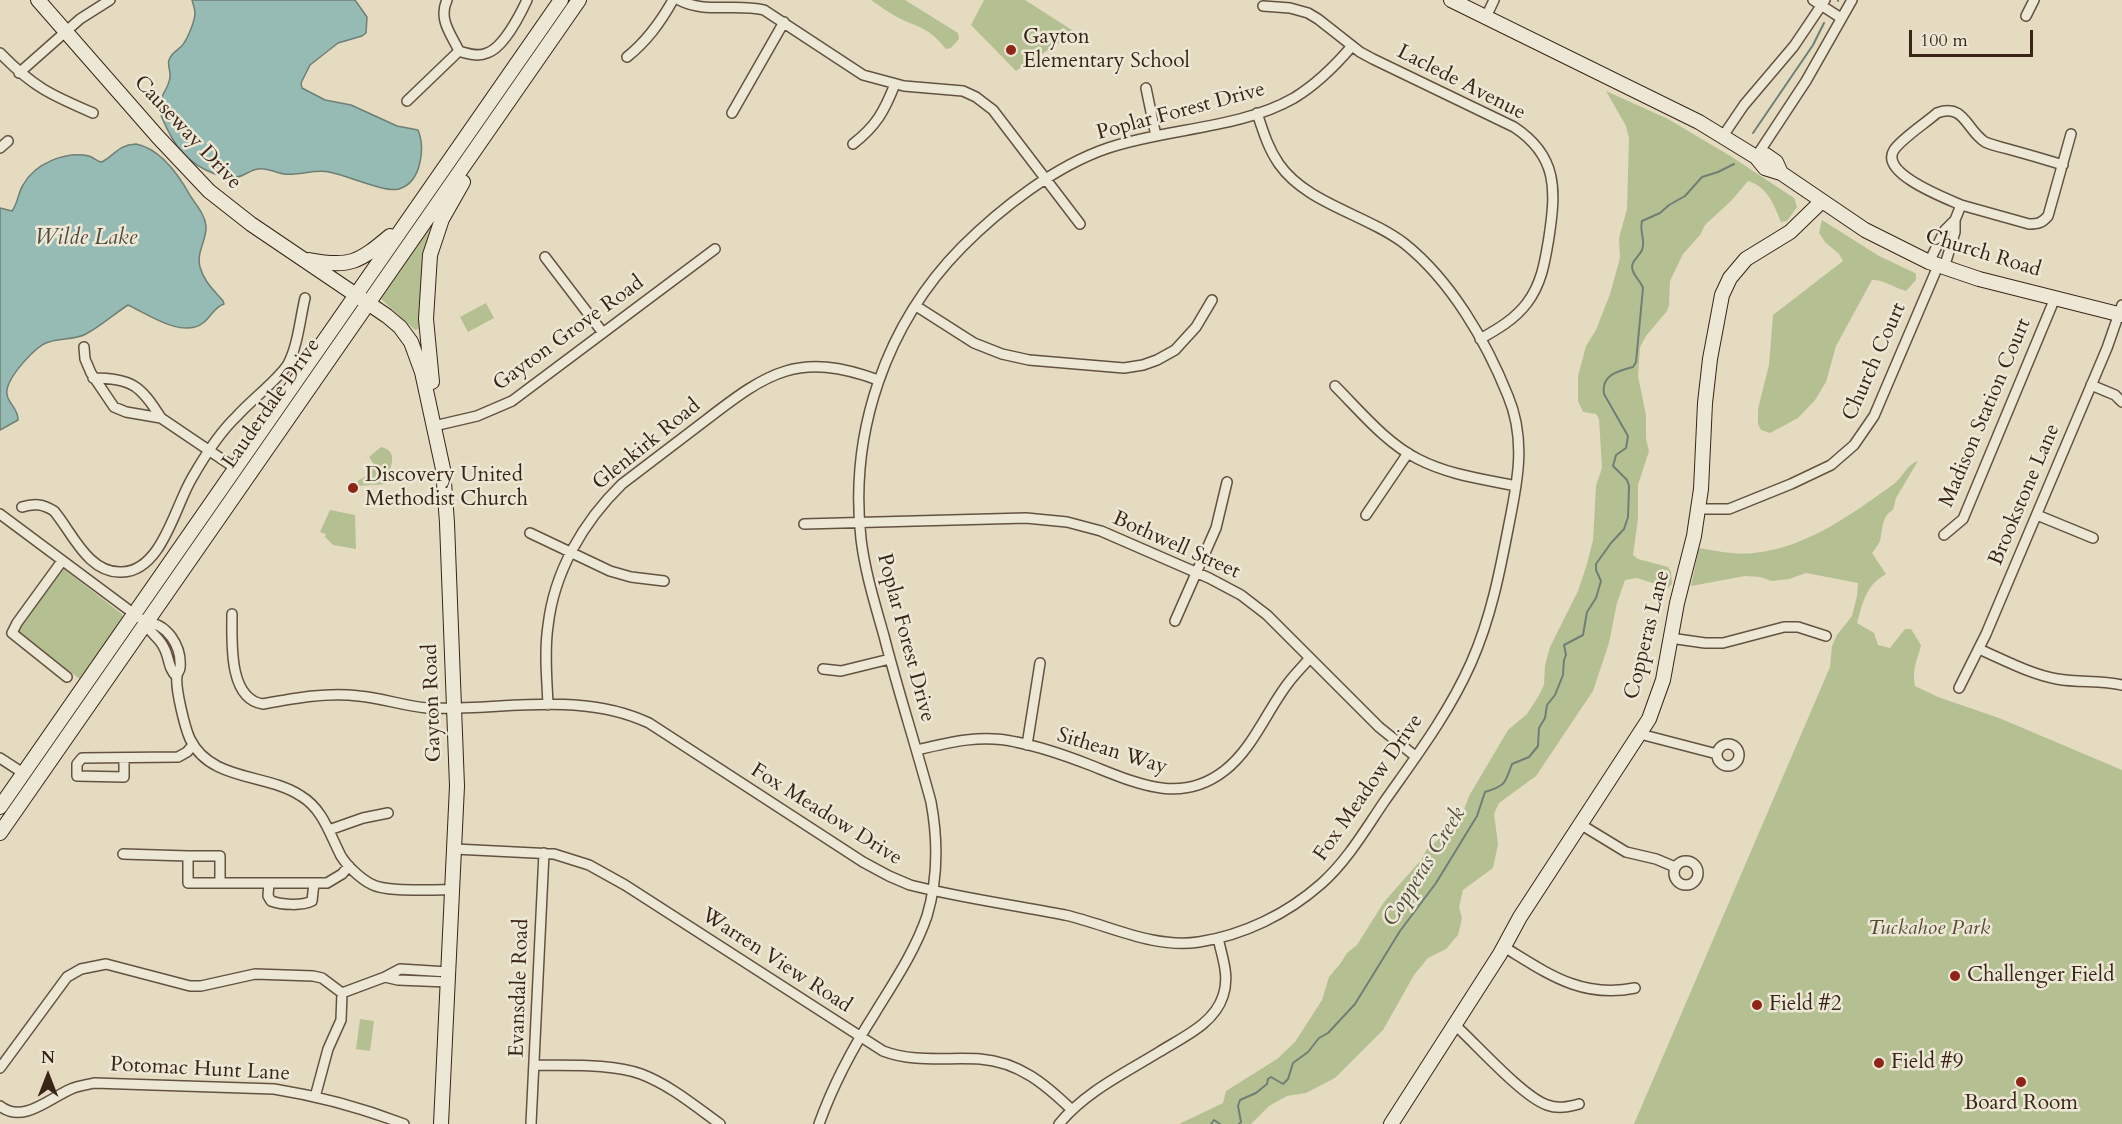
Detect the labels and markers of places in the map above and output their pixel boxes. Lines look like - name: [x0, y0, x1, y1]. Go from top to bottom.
- place label: Gayton Elementary School: [1023, 25, 1190, 75]
- marker: Gayton Elementary School: [1004, 43, 1018, 57]
- place label: Discovery United Methodist Church: [365, 463, 528, 513]
- marker: Discovery United Methodist Church: [346, 481, 360, 495]
- place label: Challenger Field: [1967, 963, 2114, 989]
- marker: Challenger Field: [1948, 969, 1962, 983]
- place label: Field #2: [1769, 992, 1842, 1018]
- marker: Field #2: [1750, 998, 1764, 1012]
- place label: Field #9: [1891, 1050, 1964, 1076]
- marker: Field #9: [1872, 1056, 1886, 1070]
- marker: Board Room: [2014, 1075, 2028, 1089]
- place label: Board Room: [1964, 1091, 2078, 1117]

